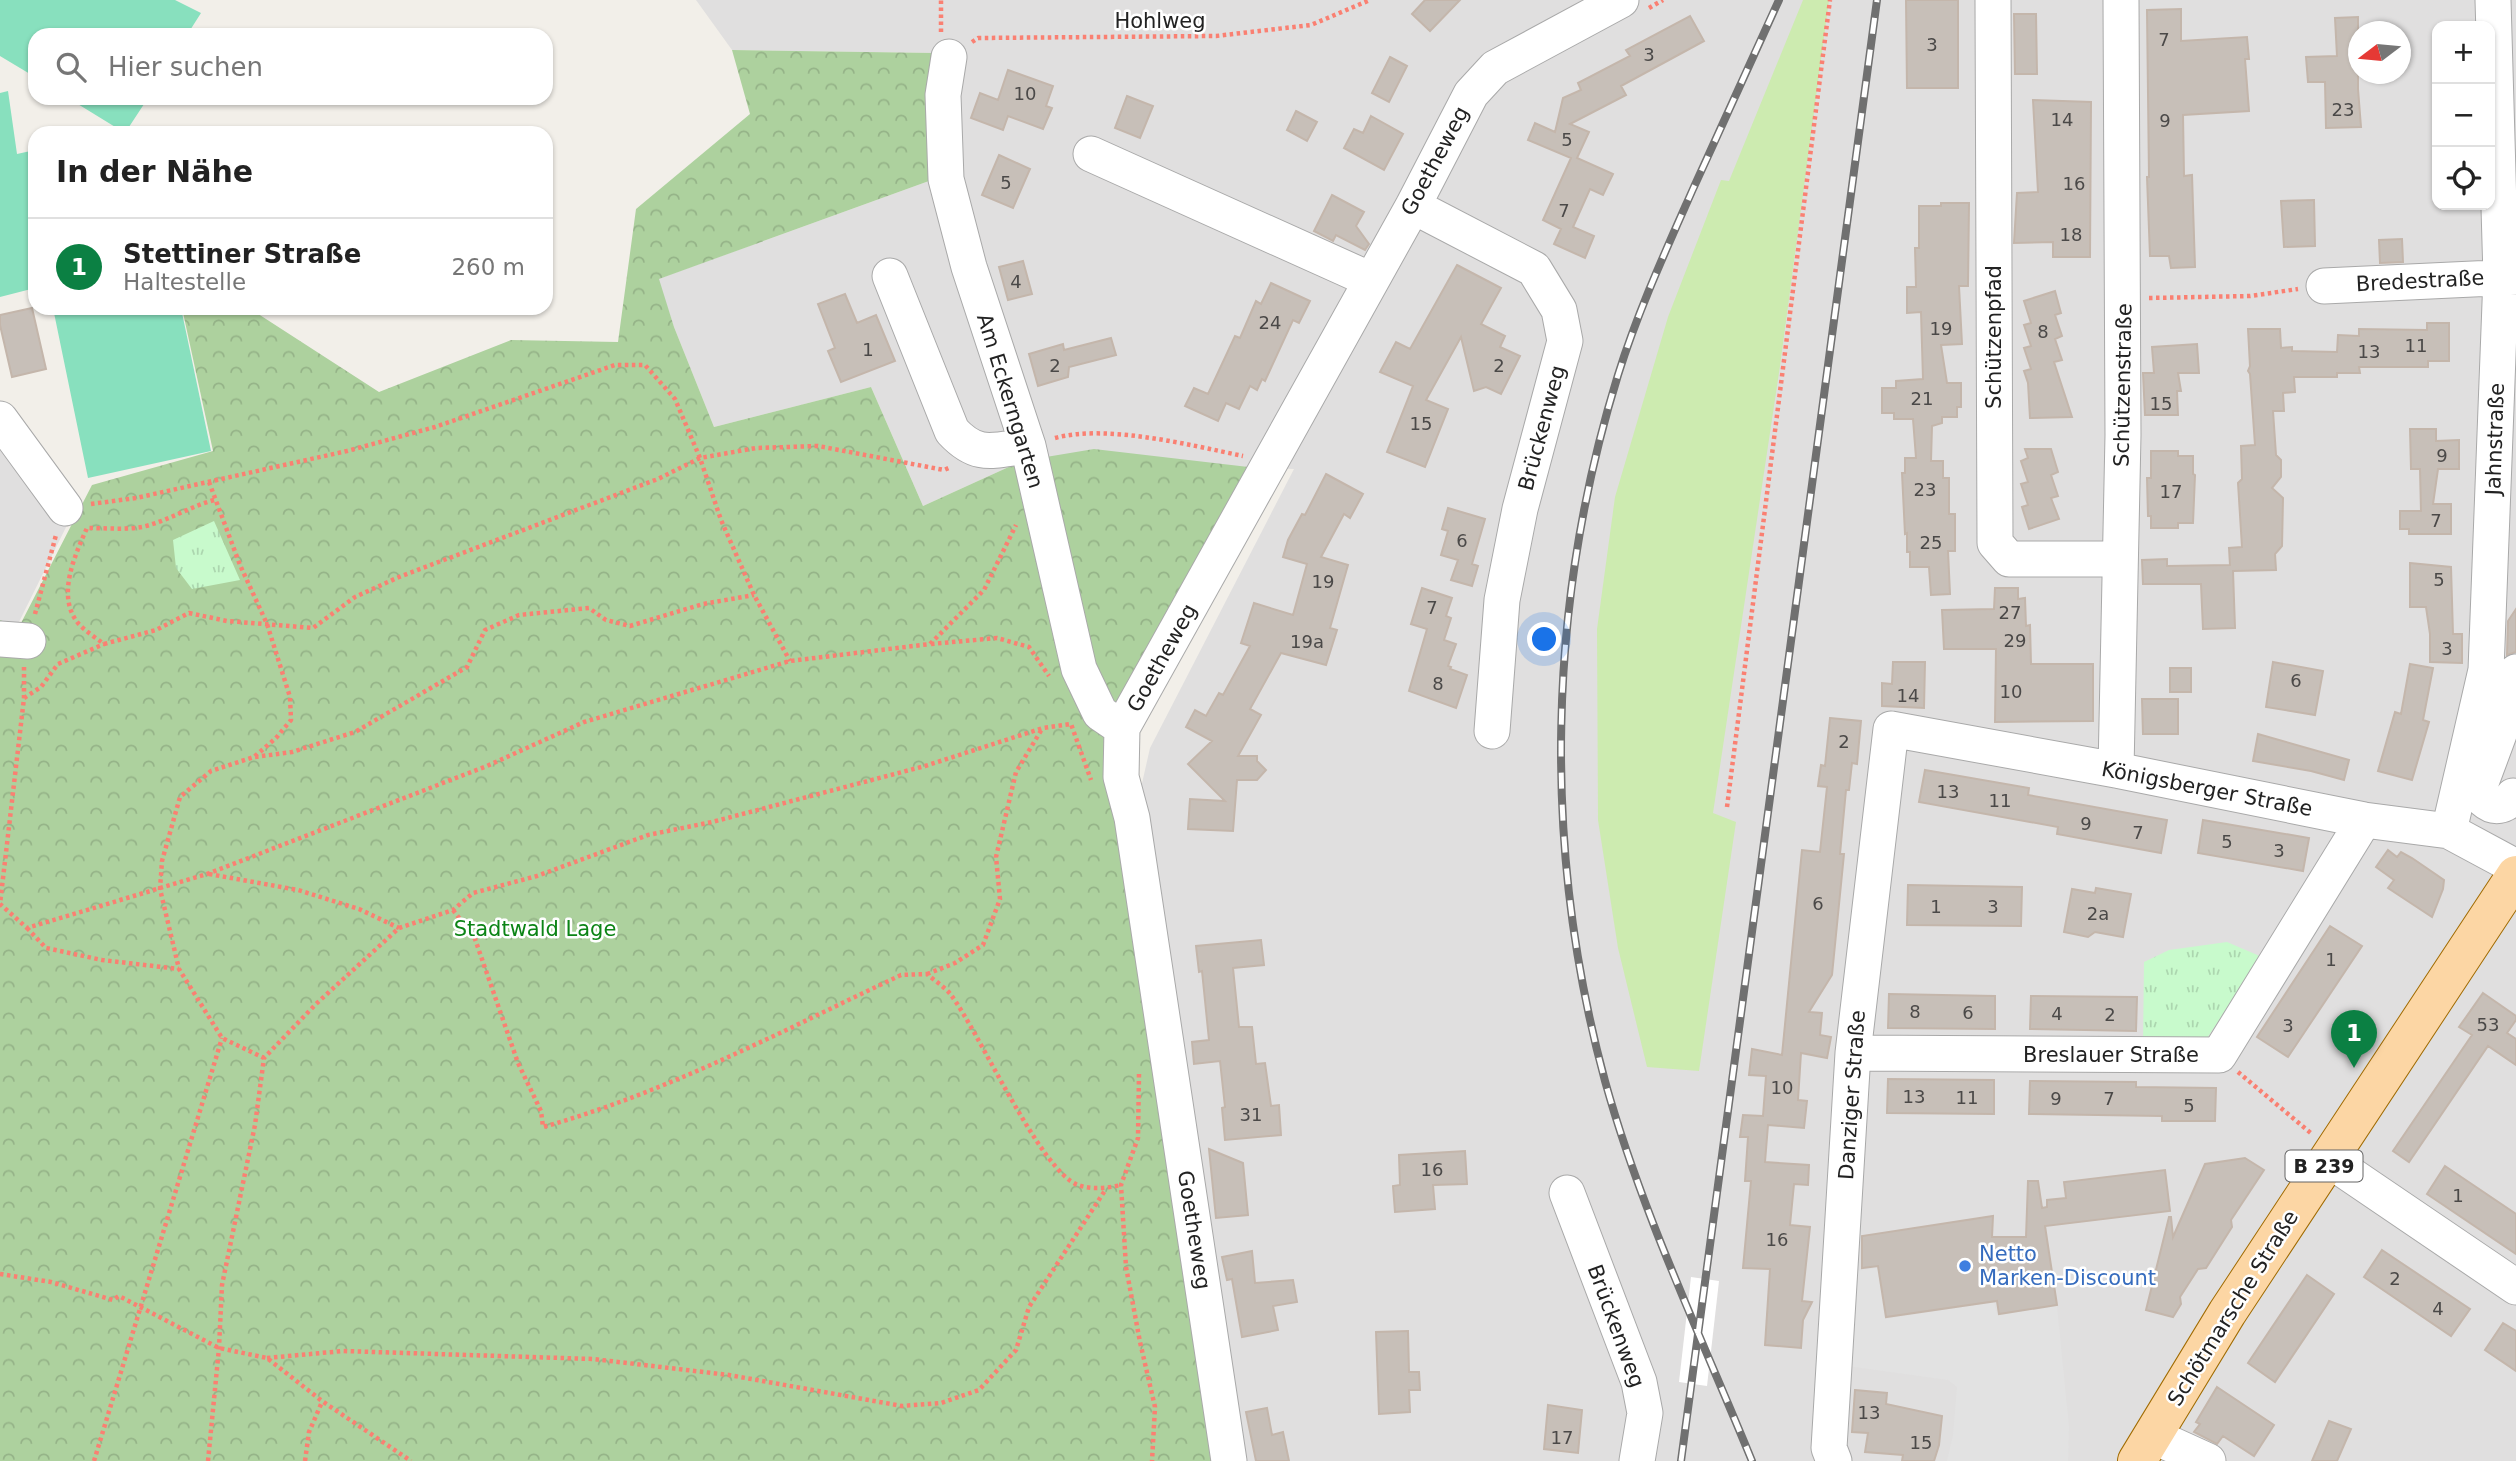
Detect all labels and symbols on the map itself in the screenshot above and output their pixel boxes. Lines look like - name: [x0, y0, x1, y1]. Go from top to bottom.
- street label: Hohlweg: [1114, 9, 1206, 33]
- north arrow: [2348, 21, 2411, 84]
- house number: 7: [2158, 29, 2170, 50]
- house number: 3: [1926, 34, 1938, 55]
- house number: 3: [1643, 44, 1655, 65]
- house number: 10: [1014, 83, 1036, 104]
- house number: 23: [2332, 99, 2354, 120]
- street label: Goetheweg: [1396, 102, 1474, 220]
- house number: 14: [2051, 109, 2073, 130]
- house number: 9: [2159, 110, 2171, 131]
- house number: 5: [1561, 129, 1573, 150]
- house number: 5: [1000, 172, 1012, 193]
- house number: 16: [2063, 173, 2085, 194]
- house number: 7: [1558, 200, 1570, 221]
- house number: 18: [2060, 224, 2082, 245]
- street label: Schützenpfad: [1982, 265, 2006, 409]
- street label: Bredestraße: [2355, 266, 2485, 296]
- house number: 4: [1010, 271, 1022, 292]
- street label: Schützenstraße: [2110, 303, 2136, 467]
- street label: Am Eckerngarten: [972, 311, 1048, 491]
- house number: 24: [1259, 312, 1281, 333]
- house number: 19: [1930, 318, 1952, 339]
- house number: 8: [2037, 321, 2049, 342]
- house number: 11: [2405, 335, 2427, 356]
- house number: 1: [862, 339, 874, 360]
- house number: 13: [2358, 341, 2380, 362]
- house number: 2: [1049, 355, 1061, 376]
- house number: 2: [1493, 355, 1505, 376]
- street label: Brückenweg: [1514, 363, 1570, 493]
- street label: Jahnstraße: [2481, 382, 2509, 498]
- house number: 21: [1911, 388, 1933, 409]
- house number: 15: [2150, 393, 2172, 414]
- house number: 15: [1410, 413, 1432, 434]
- house number: 9: [2436, 445, 2448, 466]
- house number: 23: [1914, 479, 1936, 500]
- house number: 17: [2160, 481, 2182, 502]
- house number: 7: [2430, 510, 2442, 531]
- house number: 6: [1456, 530, 1468, 551]
- house number: 25: [1920, 532, 1942, 553]
- house number: 5: [2433, 569, 2445, 590]
- house number: 19: [1312, 571, 1334, 592]
- house number: 7: [1426, 597, 1438, 618]
- street label: Goetheweg: [1122, 600, 1202, 716]
- house number: 27: [1999, 602, 2021, 623]
- your location: [1527, 622, 1561, 656]
- house number: 29: [2004, 630, 2026, 651]
- house number: 19a: [1290, 631, 1324, 652]
- house number: 3: [2441, 638, 2453, 659]
- house number: 6: [2290, 670, 2302, 691]
- house number: 8: [1432, 673, 1444, 694]
- house number: 10: [2000, 681, 2022, 702]
- house number: 14: [1897, 685, 1919, 706]
- house number: 2: [1838, 731, 1850, 752]
- street label: Königsberger Straße: [2100, 757, 2314, 821]
- house number: 13: [1937, 781, 1959, 802]
- house number: 11: [1989, 790, 2011, 811]
- house number: 9: [2080, 813, 2092, 834]
- house number: 7: [2132, 822, 2144, 843]
- house number: 5: [2221, 831, 2233, 852]
- house number: 3: [2273, 840, 2285, 861]
- house number: 6: [1812, 893, 1824, 914]
- house number: 1: [1930, 896, 1942, 917]
- house number: 3: [1987, 896, 1999, 917]
- house number: 2a: [2087, 903, 2109, 924]
- park label: Stadtwald Lage: [454, 917, 616, 941]
- house number: 1: [2325, 949, 2337, 970]
- house number: 8: [1909, 1001, 1921, 1022]
- house number: 6: [1962, 1002, 1974, 1023]
- house number: 4: [2051, 1003, 2063, 1024]
- house number: 2: [2104, 1004, 2116, 1025]
- street label: Danziger Straße: [1834, 1009, 1870, 1181]
- pin: 1: [2331, 1010, 2377, 1068]
- house number: 53: [2477, 1014, 2499, 1035]
- house number: 3: [2282, 1015, 2294, 1036]
- street label: Breslauer Straße: [2023, 1043, 2199, 1067]
- house number: 10: [1771, 1077, 1793, 1098]
- house number: 13: [1903, 1086, 1925, 1107]
- house number: 11: [1956, 1087, 1978, 1108]
- house number: 9: [2050, 1088, 2062, 1109]
- house number: 7: [2103, 1088, 2115, 1109]
- house number: 5: [2183, 1095, 2195, 1116]
- house number: 31: [1240, 1104, 1262, 1125]
- road number: B 239: [2286, 1150, 2362, 1182]
- house number: 16: [1421, 1159, 1443, 1180]
- street label: Goetheweg: [1173, 1169, 1215, 1291]
- house number: 1: [2452, 1185, 2464, 1206]
- street label: Schötmarsche Straße: [2163, 1206, 2303, 1410]
- house number: 16: [1766, 1229, 1788, 1250]
- place label: Netto Marken-Discount: [1979, 1242, 2156, 1290]
- marker: Netto Marken-Discount: [1957, 1258, 1973, 1274]
- street label: Brückenweg: [1583, 1261, 1649, 1391]
- house number: 2: [2389, 1268, 2401, 1289]
- house number: 4: [2432, 1298, 2444, 1319]
- house number: 13: [1858, 1402, 1880, 1423]
- house number: 17: [1551, 1427, 1573, 1448]
- house number: 15: [1910, 1432, 1932, 1453]

